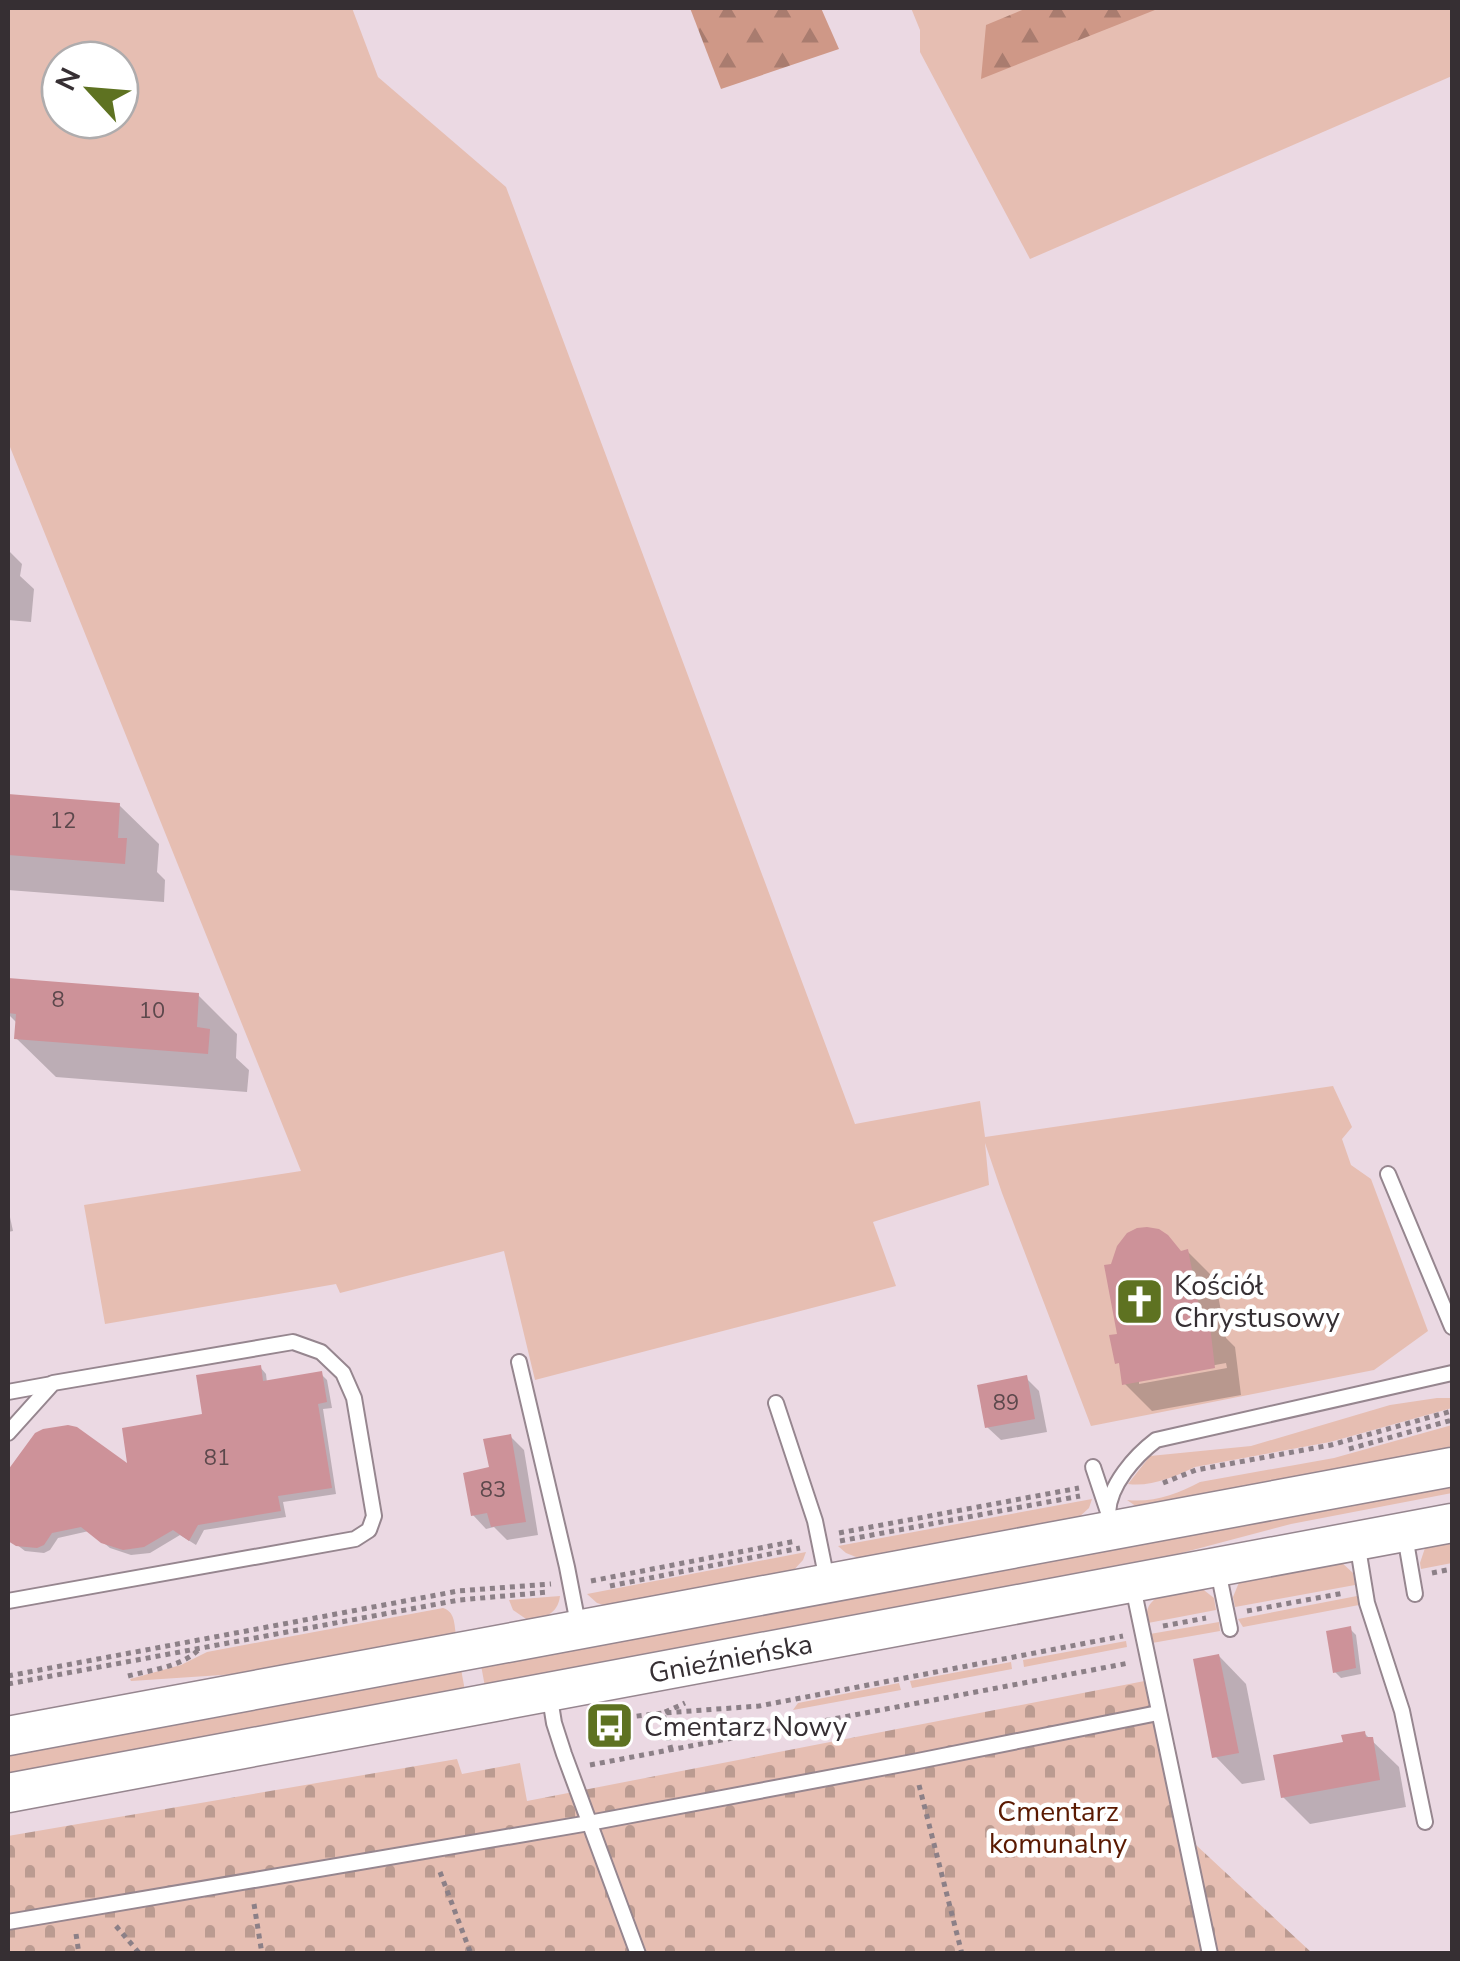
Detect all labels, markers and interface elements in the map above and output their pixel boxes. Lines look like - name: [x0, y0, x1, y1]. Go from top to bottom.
- north arrow: [40, 40, 140, 140]
- text: N: [47, 62, 90, 97]
- house number: 12: [50, 806, 76, 836]
- house number: 8: [51, 985, 65, 1015]
- house number: 10: [139, 996, 165, 1026]
- place label: Kościół Chrystusowy: [1174, 1267, 1340, 1337]
- church icon: Kościół Chrystusowy: [1113, 1275, 1165, 1327]
- house number: 89: [993, 1388, 1019, 1418]
- house number: 81: [204, 1443, 230, 1473]
- house number: 83: [480, 1475, 506, 1505]
- street label: Gnieźnieńska: [646, 1625, 816, 1693]
- bus stop icon: Cmentarz Nowy: [583, 1700, 635, 1752]
- place label: Cmentarz Nowy: [644, 1708, 848, 1746]
- park label: Cmentarz komunalny: [989, 1793, 1128, 1863]

